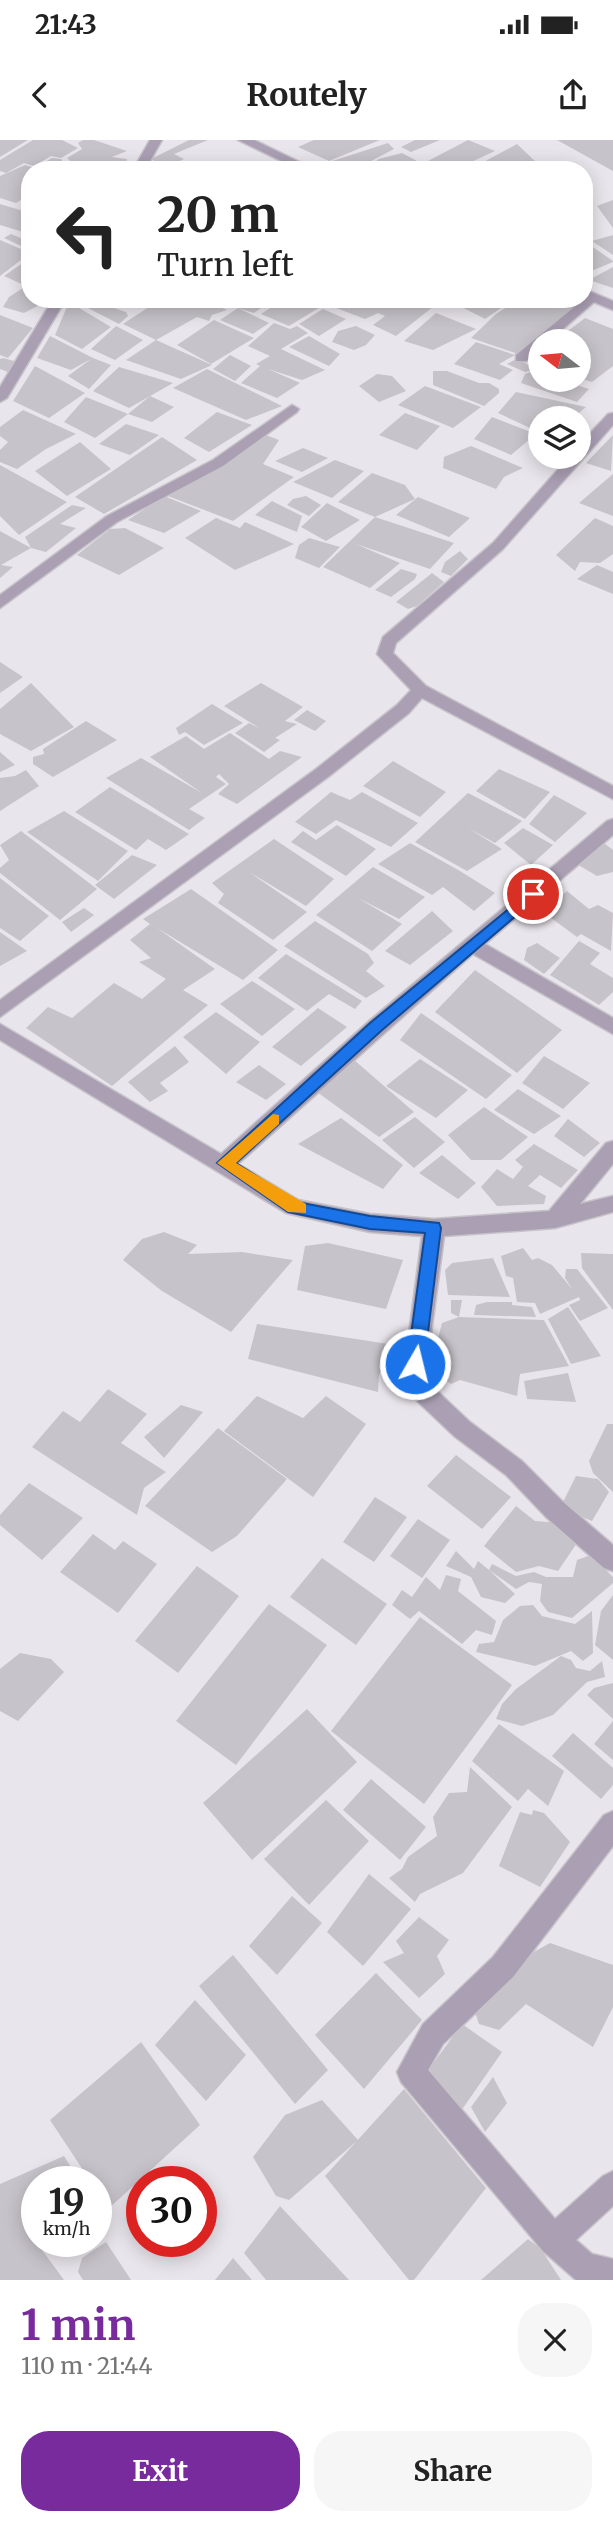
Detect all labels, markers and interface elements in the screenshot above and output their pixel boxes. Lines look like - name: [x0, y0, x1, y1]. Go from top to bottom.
- text: 21:43: [35, 8, 97, 41]
- text: Routely: [246, 75, 367, 115]
- icon: back: [21, 76, 59, 114]
- icon: share: [554, 76, 592, 114]
- text: 20 m: [157, 184, 278, 245]
- icon: left: [42, 189, 133, 280]
- text: Turn left: [157, 245, 294, 285]
- north arrow: [528, 329, 592, 392]
- map controls: [528, 329, 591, 469]
- button: layers: [528, 406, 591, 469]
- pin: [503, 864, 563, 924]
- icon: arrive: [514, 875, 552, 913]
- position arrow: [378, 1327, 452, 1401]
- speed limit sign: 30: [126, 2166, 217, 2257]
- text: 19: [48, 2180, 85, 2224]
- text: km/h: [43, 2217, 90, 2240]
- text: 1 min: [21, 2299, 135, 2351]
- button: close: [518, 2303, 592, 2377]
- text: 110 m · 21:44: [21, 2351, 152, 2380]
- button: Exit: [21, 2431, 300, 2511]
- button: Share: [314, 2431, 592, 2511]

